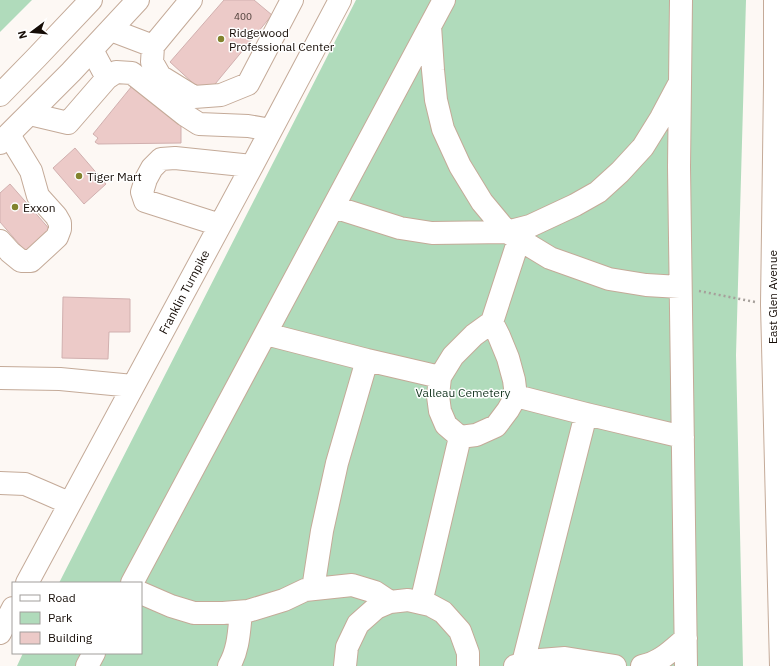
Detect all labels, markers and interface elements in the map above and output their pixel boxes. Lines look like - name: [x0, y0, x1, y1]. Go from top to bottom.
- house number: 400: [234, 10, 252, 23]
- north arrow: [12, 12, 52, 52]
- place label: Ridgewood Professional Center: [229, 25, 335, 54]
- text: N: [15, 29, 30, 41]
- marker: Ridgewood Professional Center: [216, 34, 226, 44]
- place label: Tiger Mart: [87, 169, 142, 184]
- marker: Tiger Mart: [74, 171, 84, 181]
- place label: Exxon: [23, 200, 56, 215]
- marker: Exxon: [10, 202, 20, 212]
- street label: Franklin Turnpike: [155, 247, 213, 337]
- street label: East Glen Avenue: [765, 250, 780, 344]
- park label: Valleau Cemetery: [416, 385, 510, 400]
- legend: [12, 582, 142, 654]
- text: Road: [48, 590, 76, 605]
- text: Park: [48, 610, 73, 625]
- text: Building: [48, 630, 93, 645]

